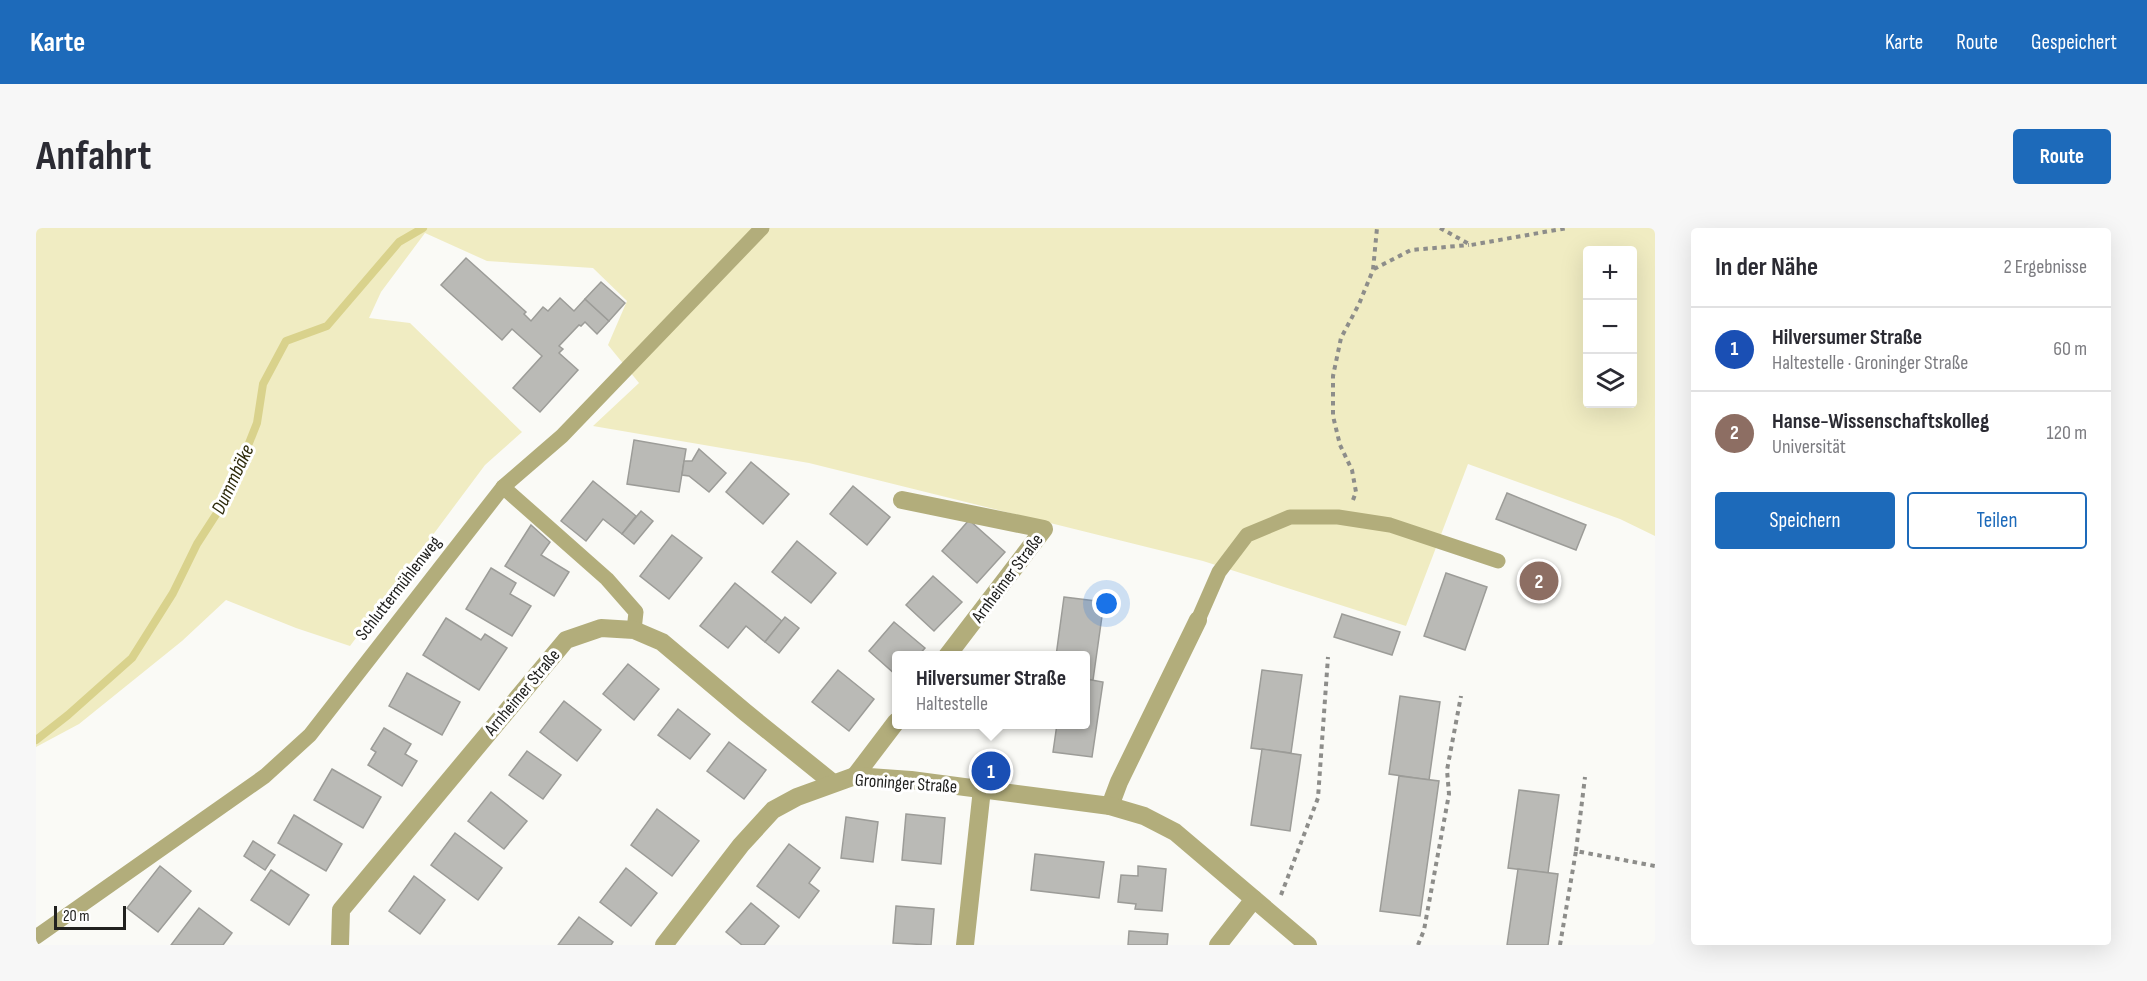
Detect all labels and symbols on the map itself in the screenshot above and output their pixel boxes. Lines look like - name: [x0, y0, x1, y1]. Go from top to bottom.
- water label: Dummbäke: [206, 441, 260, 518]
- street label: Arnheimer Straße: [967, 530, 1048, 628]
- street label: Schluttermühlenweg: [351, 532, 446, 645]
- pin: 2: [1520, 558, 1558, 604]
- your location: [1092, 589, 1121, 618]
- street label: Arnheimer Straße: [480, 645, 564, 740]
- pin: 1: [972, 748, 1010, 794]
- street label: Groninger Straße: [854, 769, 958, 798]
- scale bar: [54, 903, 126, 930]

